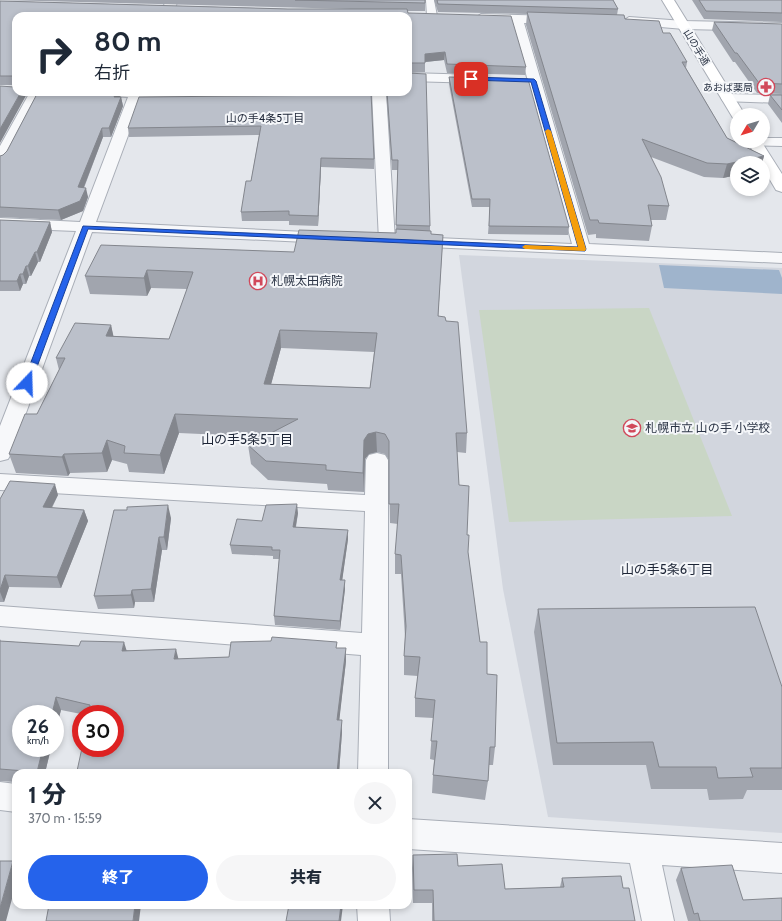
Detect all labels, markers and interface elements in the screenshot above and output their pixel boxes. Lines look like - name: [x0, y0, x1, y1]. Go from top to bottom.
- text: 80 m: [94, 24, 161, 58]
- street label: 山の手通: [681, 27, 712, 68]
- icon: right: [28, 28, 80, 80]
- text: 右折: [94, 62, 130, 84]
- pin: [454, 62, 488, 96]
- icon: arrive: [460, 68, 482, 90]
- pharmacy icon: あおば薬局: [756, 77, 776, 97]
- place label: あおば薬局: [703, 81, 753, 94]
- north arrow: [730, 108, 770, 148]
- map controls: [730, 108, 770, 196]
- district label: 山の手4条5丁目: [226, 111, 304, 125]
- button: layers: [730, 156, 770, 196]
- hospital icon: 札幌太田病院: [248, 271, 268, 291]
- place label: 札幌太田病院: [271, 273, 343, 288]
- position arrow: [6, 362, 48, 404]
- school or university icon: 札幌市立 山の手 小学校: [622, 418, 642, 438]
- place label: 札幌市立 山の手 小学校: [645, 420, 770, 435]
- district label: 山の手5条5丁目: [201, 431, 293, 447]
- district label: 山の手5条6丁目: [621, 561, 713, 577]
- speed limit sign: 30: [72, 705, 124, 757]
- text: 26: [27, 714, 49, 738]
- text: km/h: [27, 734, 49, 747]
- text: 1 分: [28, 780, 66, 809]
- button: close: [354, 782, 396, 824]
- text: 370 m · 15:59: [28, 810, 102, 826]
- button: 終了: [28, 855, 208, 901]
- button: 共有: [216, 855, 396, 901]

